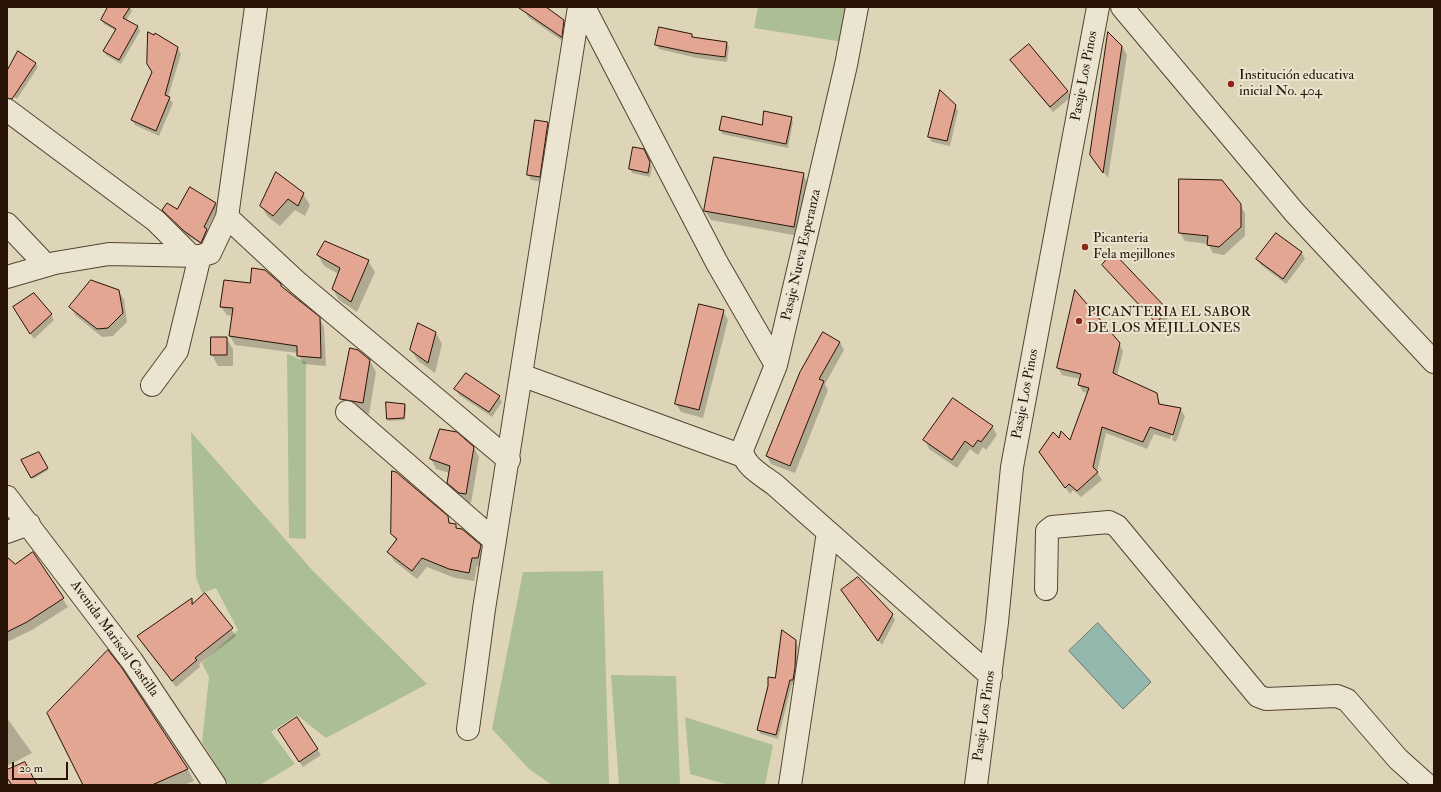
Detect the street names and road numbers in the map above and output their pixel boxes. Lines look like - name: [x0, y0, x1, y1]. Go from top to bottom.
- street label: Pasaje Los Pinos: [1068, 30, 1102, 122]
- street label: Pasaje Nueva Esperanza: [779, 187, 825, 323]
- street label: Pasaje Los Pinos: [1009, 348, 1043, 440]
- street label: Avenida Mariscal Castilla: [66, 578, 162, 700]
- street label: Pasaje Los Pinos: [970, 670, 1000, 762]

